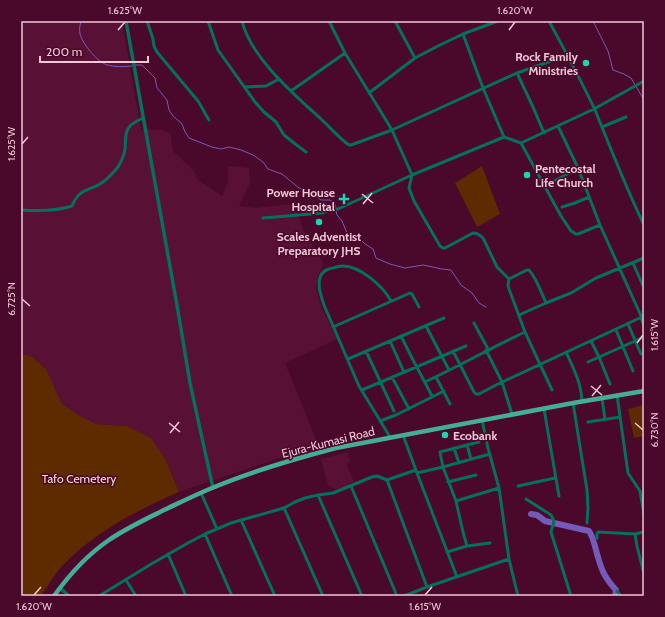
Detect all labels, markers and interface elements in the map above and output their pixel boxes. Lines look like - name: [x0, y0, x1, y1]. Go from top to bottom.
- text: 1.625°W: [108, 4, 143, 17]
- text: 1.620°W: [497, 4, 533, 17]
- scale bar: [40, 38, 148, 64]
- text: 200 m: [46, 44, 82, 59]
- place label: Rock Family Ministries: [515, 49, 579, 78]
- marker: Rock Family Ministries: [581, 58, 591, 68]
- text: 1.625°W: [5, 126, 18, 161]
- place label: Pentecostal Life Church: [535, 161, 596, 190]
- marker: Pentecostal Life Church: [522, 170, 532, 180]
- place label: Power House Hospital: [266, 185, 335, 214]
- marker: Power House Hospital: [338, 193, 350, 205]
- marker: Scales Adventist Preparatory JHS: [314, 217, 324, 227]
- place label: Scales Adventist Preparatory JHS: [277, 229, 361, 258]
- text: 6.725°N: [5, 282, 18, 316]
- text: 1.615°W: [648, 318, 661, 351]
- text: 6.730°N: [648, 412, 661, 448]
- street label: Ejura-Kumasi Road: [280, 423, 376, 461]
- place label: Ecobank: [453, 428, 497, 443]
- marker: Ecobank: [440, 430, 450, 440]
- park label: Tafo Cemetery: [42, 471, 116, 486]
- text: 1.620°W: [16, 600, 52, 613]
- text: 1.615°W: [409, 600, 442, 613]

